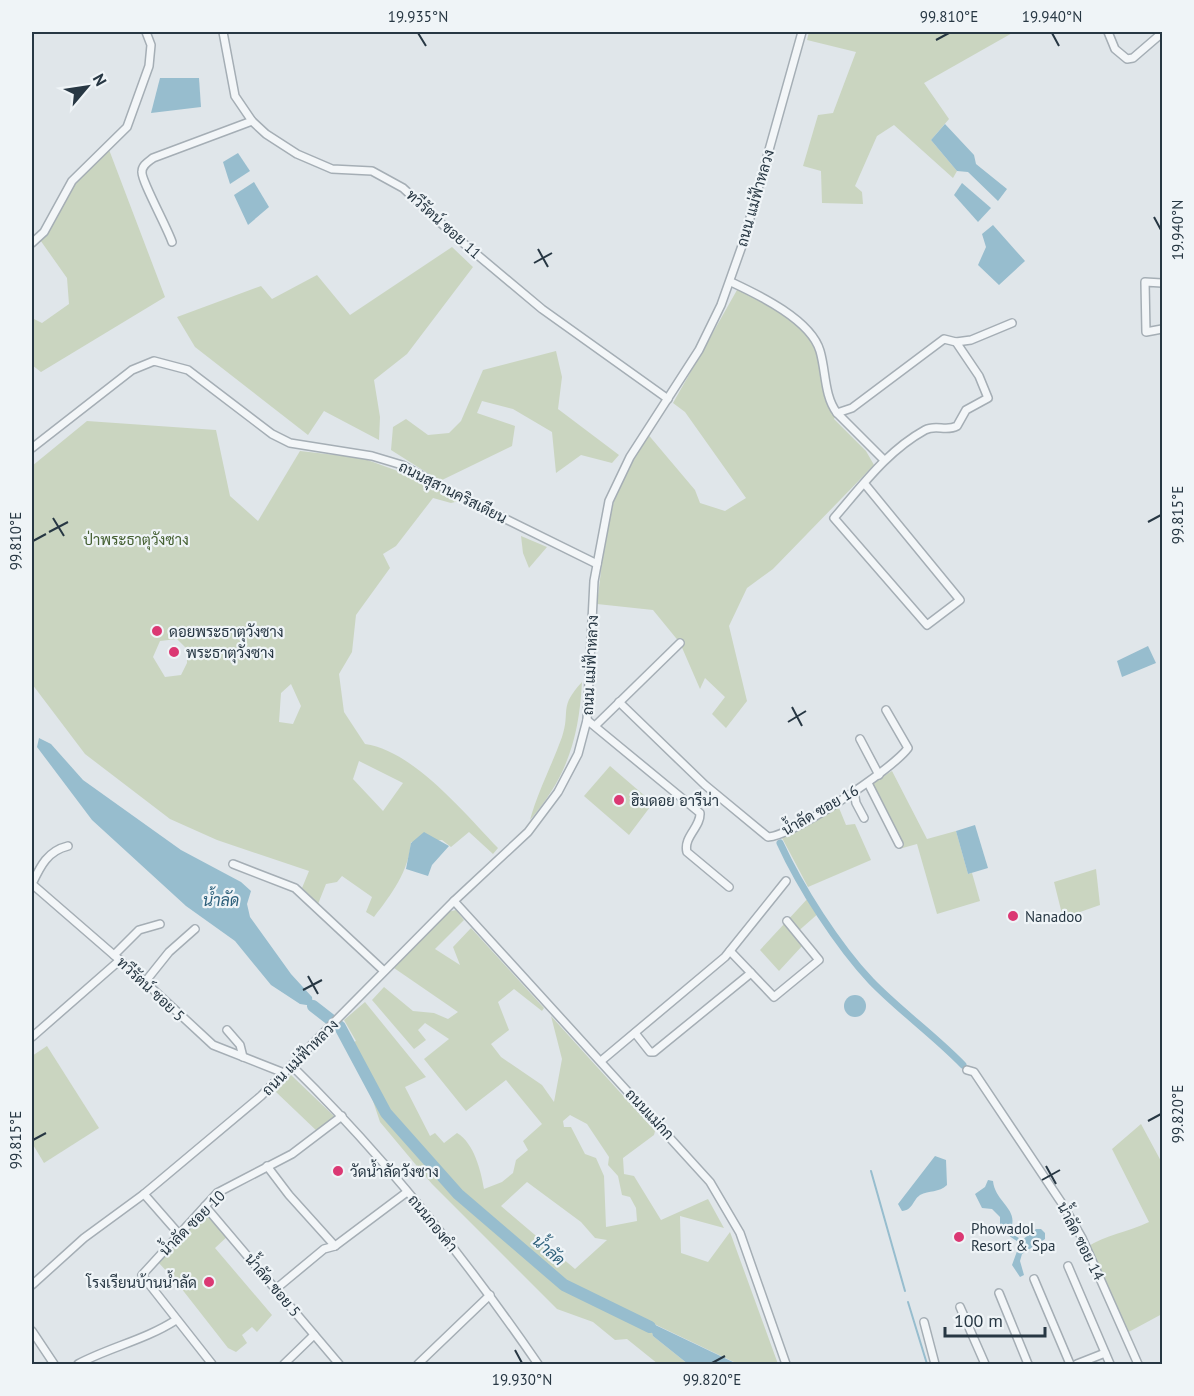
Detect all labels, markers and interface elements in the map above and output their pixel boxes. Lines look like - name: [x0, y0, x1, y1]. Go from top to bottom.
- text: 19.935°N: [388, 7, 448, 26]
- text: 99.810°E: [920, 7, 978, 26]
- text: 19.940°N: [1022, 7, 1082, 26]
- north arrow: [57, 57, 117, 117]
- text: N: [89, 70, 111, 89]
- street label: ถนน แม่ฟ้าหลวง: [732, 147, 778, 249]
- street label: ทวีรัตน์ ซอย 11: [403, 185, 485, 263]
- text: 19.940°N: [1168, 200, 1187, 260]
- street label: ถนนสุสานคริสเตียน: [395, 457, 510, 529]
- text: 99.815°E: [1168, 486, 1187, 544]
- text: 99.810°E: [6, 512, 25, 570]
- park label: ป่าพระธาตุวังซาง: [83, 530, 189, 551]
- street label: ถนน แม่ฟ้าหลวง: [578, 614, 602, 716]
- place label: ดอยพระธาตุวังซาง: [169, 622, 284, 643]
- marker: ดอยพระธาตุวังซาง: [150, 624, 164, 638]
- place label: พระธาตุวังซาง: [186, 643, 274, 664]
- marker: พระธาตุวังซาง: [167, 645, 181, 659]
- street label: น้ำลัด ซอย 16: [777, 778, 862, 840]
- place label: ฮิมดอย อารีน่า: [631, 791, 719, 810]
- marker: ฮิมดอย อารีน่า: [612, 793, 626, 807]
- water label: น้ำลัด: [203, 886, 239, 910]
- place label: Nanadoo: [1025, 907, 1082, 926]
- marker: Nanadoo: [1006, 909, 1020, 923]
- street label: ทวีรัตน์ ซอย 5: [113, 953, 189, 1025]
- street label: ถนน แม่ฟ้าหลวง: [258, 1015, 342, 1099]
- street label: ถนนแม่กก: [622, 1084, 678, 1144]
- text: 99.820°E: [1168, 1085, 1187, 1143]
- text: 99.815°E: [6, 1111, 25, 1169]
- place label: วัดน้ำลัดวังซาง: [350, 1159, 439, 1181]
- marker: วัดน้ำลัดวังซาง: [331, 1164, 345, 1178]
- street label: น้ำลัด ซอย 10: [153, 1184, 229, 1260]
- street label: ถนนกองคำ: [404, 1190, 462, 1256]
- street label: น้ำลัด ซอย 14: [1053, 1197, 1112, 1283]
- place label: Phowadol Resort & Spa: [971, 1219, 1056, 1255]
- water label: น้ำลัด: [529, 1227, 572, 1270]
- marker: Phowadol Resort & Spa: [952, 1230, 966, 1244]
- street label: น้ำลัด ซอย 5: [241, 1247, 307, 1321]
- place label: โรงเรียนบ้านน้ำลัด: [85, 1270, 197, 1292]
- marker: โรงเรียนบ้านน้ำลัด: [202, 1275, 216, 1289]
- scale bar: [945, 1300, 1046, 1338]
- text: 100 m: [954, 1309, 1003, 1332]
- text: 19.930°N: [492, 1370, 552, 1389]
- text: 99.820°E: [683, 1370, 741, 1389]

